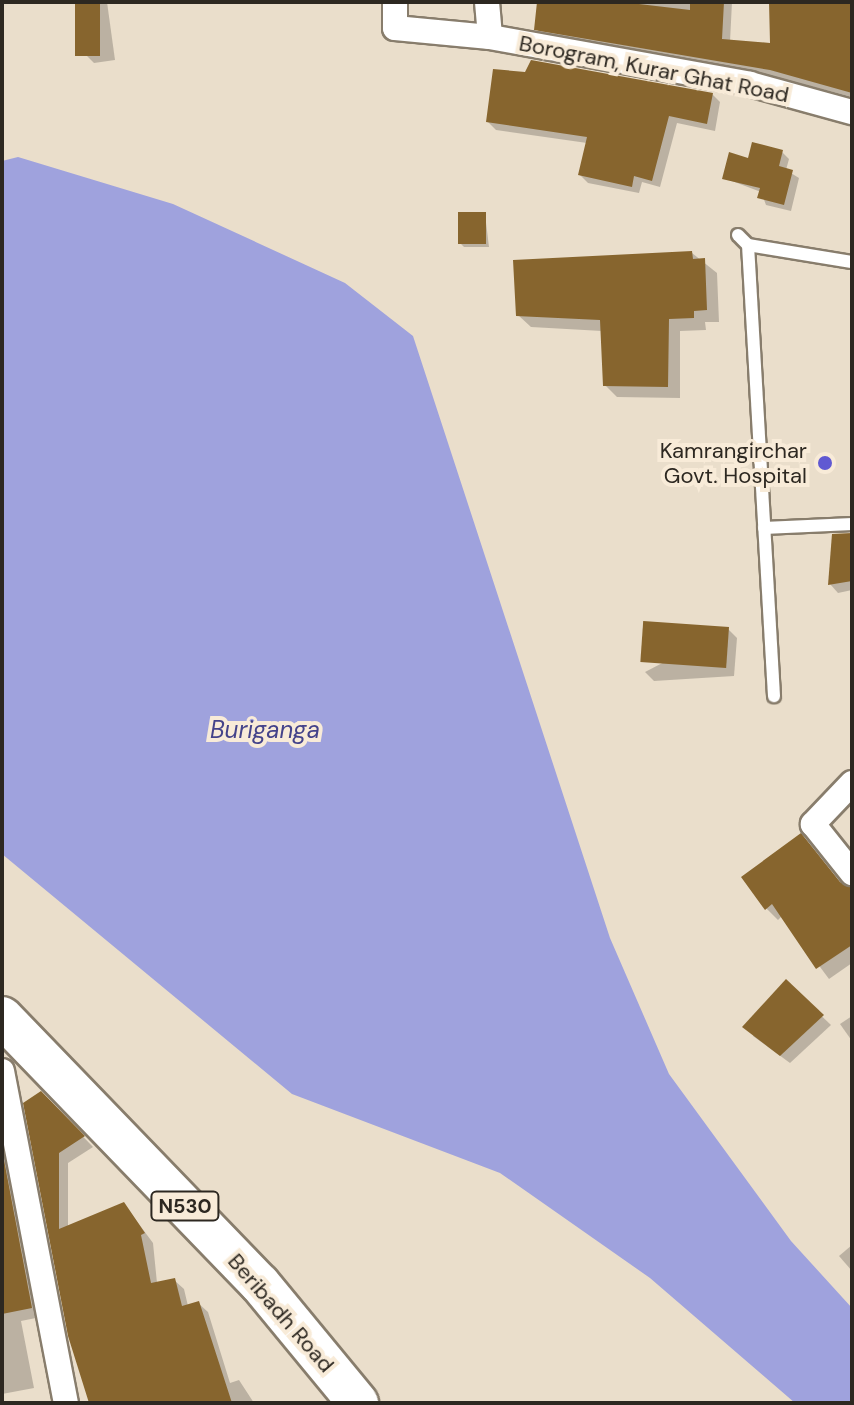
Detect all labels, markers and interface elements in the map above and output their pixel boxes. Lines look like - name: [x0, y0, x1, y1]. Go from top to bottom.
- street label: Borogram, Kurar Ghat Road: [517, 30, 791, 108]
- place label: Kamrangirchar Govt. Hospital: [660, 437, 807, 488]
- marker: Kamrangirchar Govt. Hospital: [814, 452, 836, 474]
- water label: Buriganga: [210, 716, 320, 744]
- road number: N530: [149, 1190, 221, 1222]
- street label: Beribadh Road: [222, 1248, 340, 1378]

